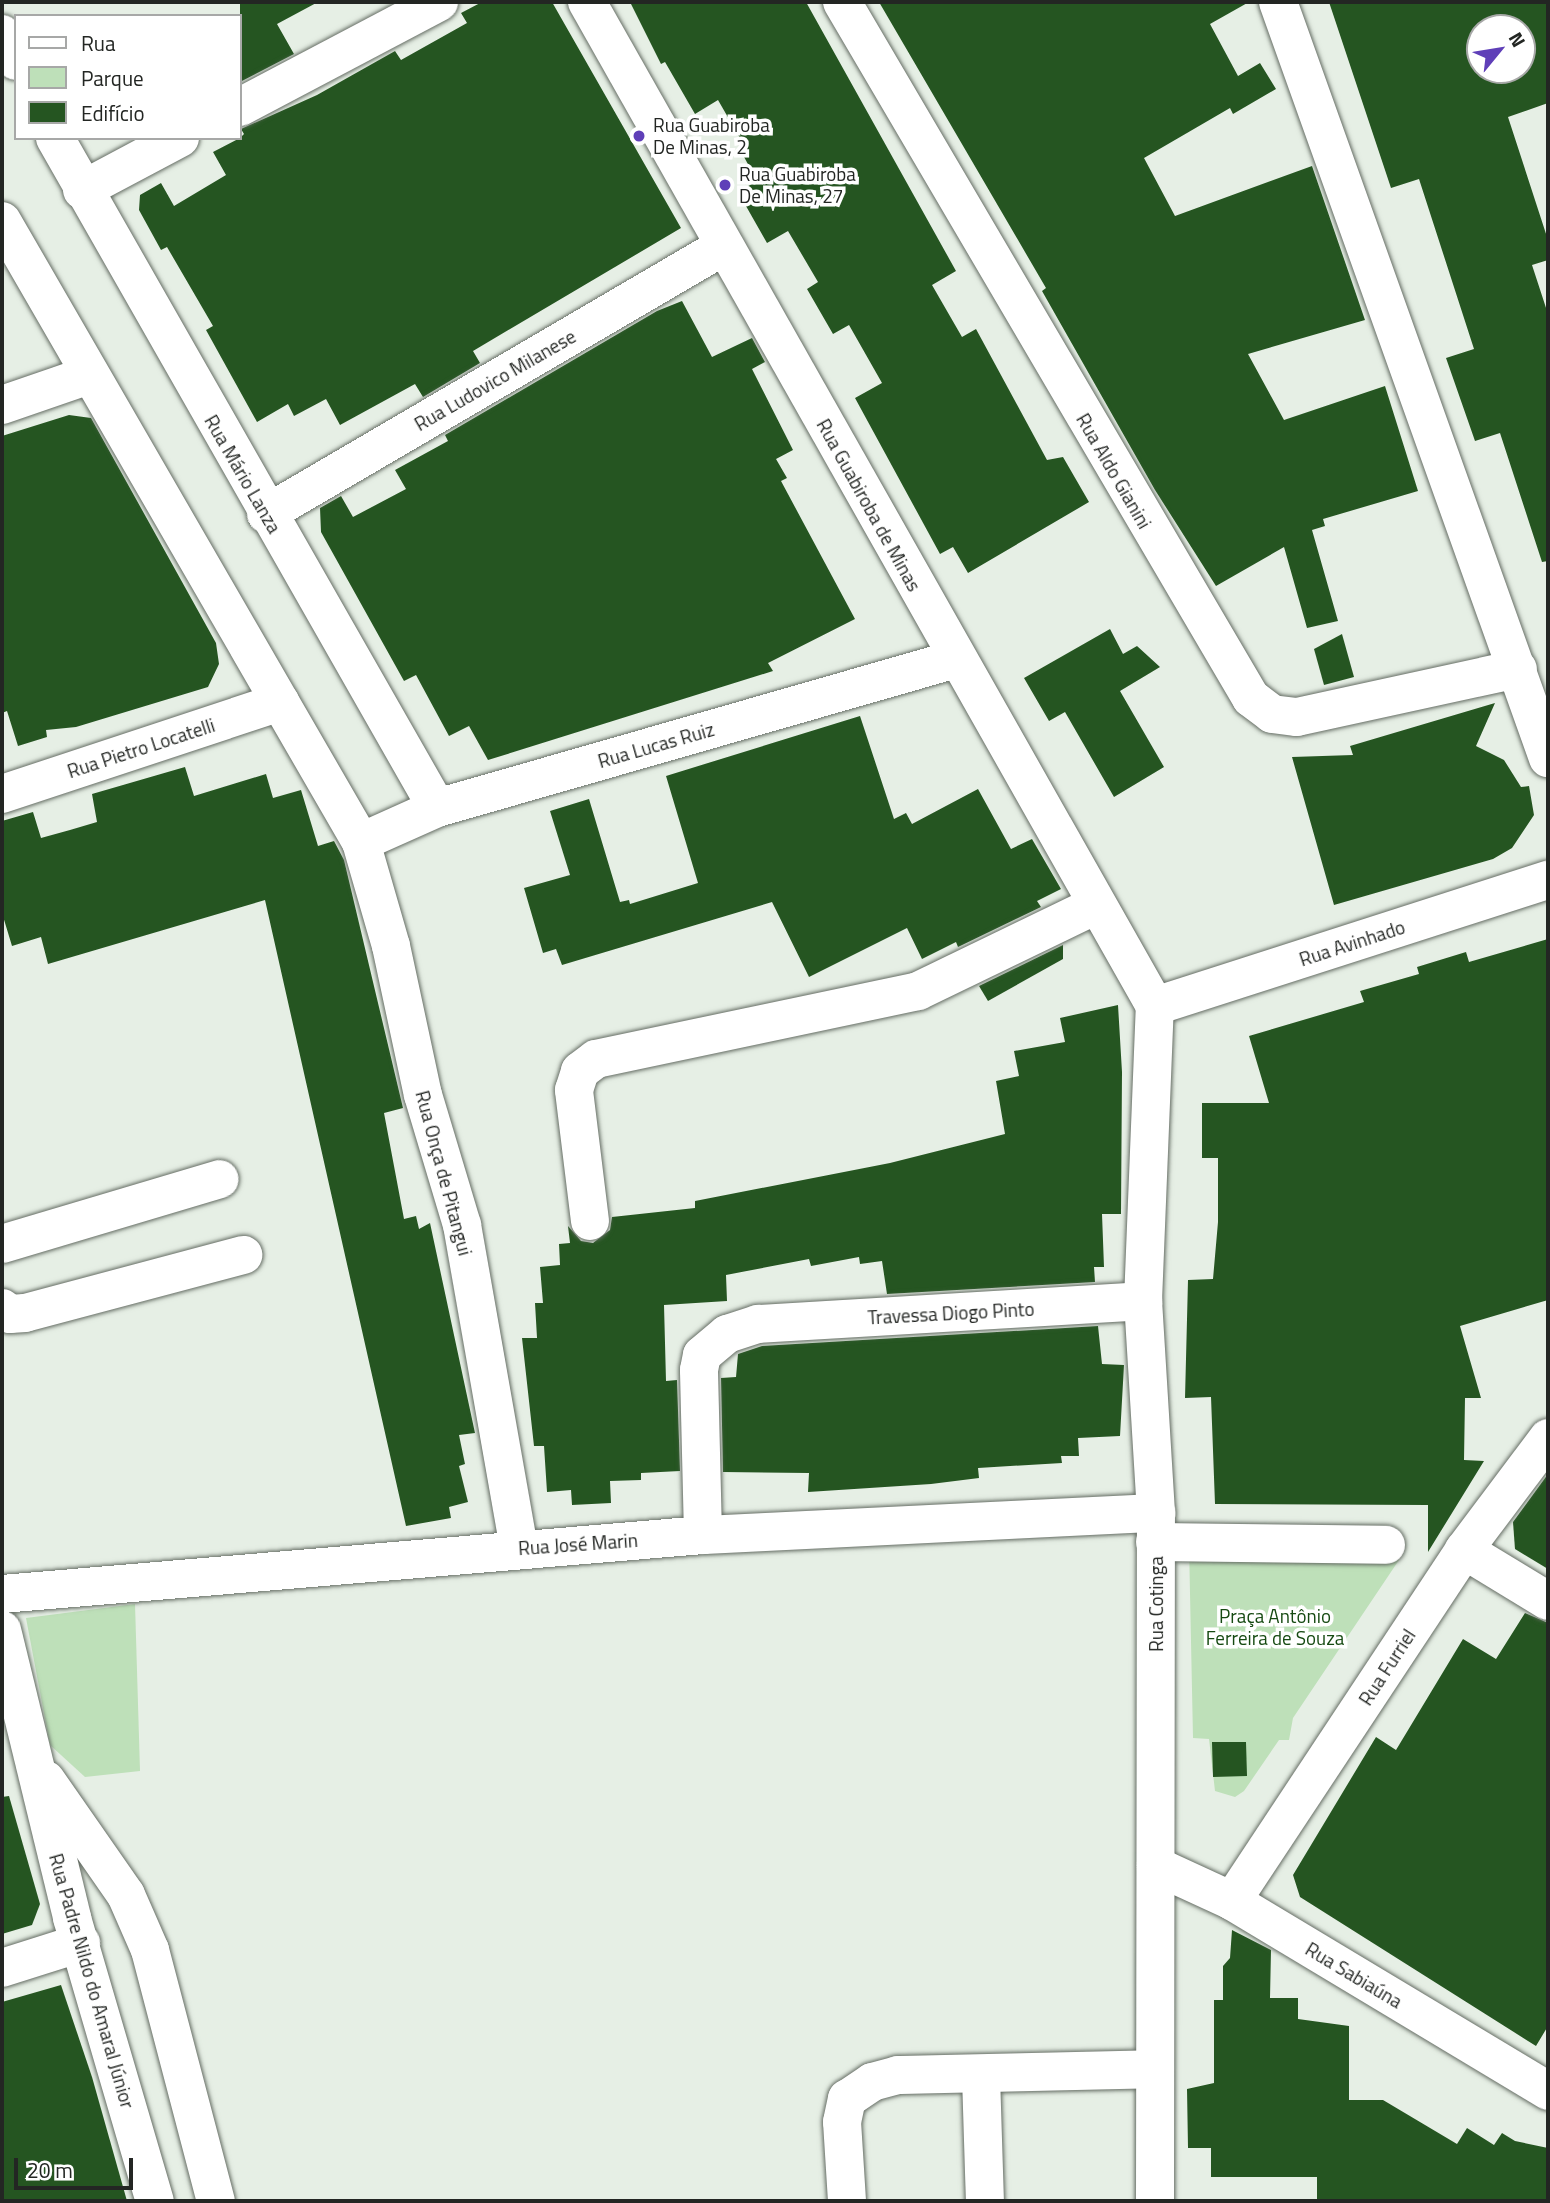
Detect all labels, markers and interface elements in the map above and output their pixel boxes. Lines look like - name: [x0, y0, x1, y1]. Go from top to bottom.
- legend: [14, 14, 242, 140]
- north arrow: [1466, 14, 1536, 84]
- text: N: [1502, 26, 1534, 52]
- text: Rua: [81, 27, 116, 59]
- text: Parque: [81, 62, 144, 94]
- text: Edifício: [81, 97, 145, 129]
- place label: Rua Guabiroba De Minas, 2: [653, 114, 770, 158]
- marker: Rua Guabiroba De Minas, 2: [631, 128, 647, 144]
- place label: Rua Guabiroba De Minas, 27: [739, 163, 856, 207]
- marker: Rua Guabiroba De Minas, 27: [717, 177, 733, 193]
- street label: Rua Ludovico Milanese: [410, 325, 580, 435]
- street label: Rua Aldo Gianini: [1072, 409, 1156, 533]
- street label: Rua Mário Lanza: [200, 411, 286, 537]
- street label: Rua Guabiroba de Minas: [812, 415, 926, 595]
- street label: Rua Pietro Locatelli: [64, 713, 218, 783]
- street label: Rua Lucas Ruiz: [595, 718, 717, 772]
- street label: Rua Avinhado: [1296, 915, 1408, 971]
- street label: Rua Onça de Pitangui: [411, 1088, 477, 1258]
- street label: Travessa Diogo Pinto: [867, 1297, 1035, 1329]
- street label: Rua José Marin: [517, 1528, 639, 1560]
- street label: Rua Cotinga: [1145, 1556, 1167, 1652]
- park label: Praça Antônio Ferreira de Souza: [1206, 1605, 1344, 1649]
- street label: Rua Furriel: [1354, 1625, 1420, 1709]
- street label: Rua Padre Nildo do Amaral Júnior: [45, 1851, 139, 2111]
- street label: Rua Sabiaúna: [1302, 1937, 1406, 2013]
- scale bar: [18, 2144, 136, 2188]
- text: 20 m: [27, 2154, 73, 2186]

